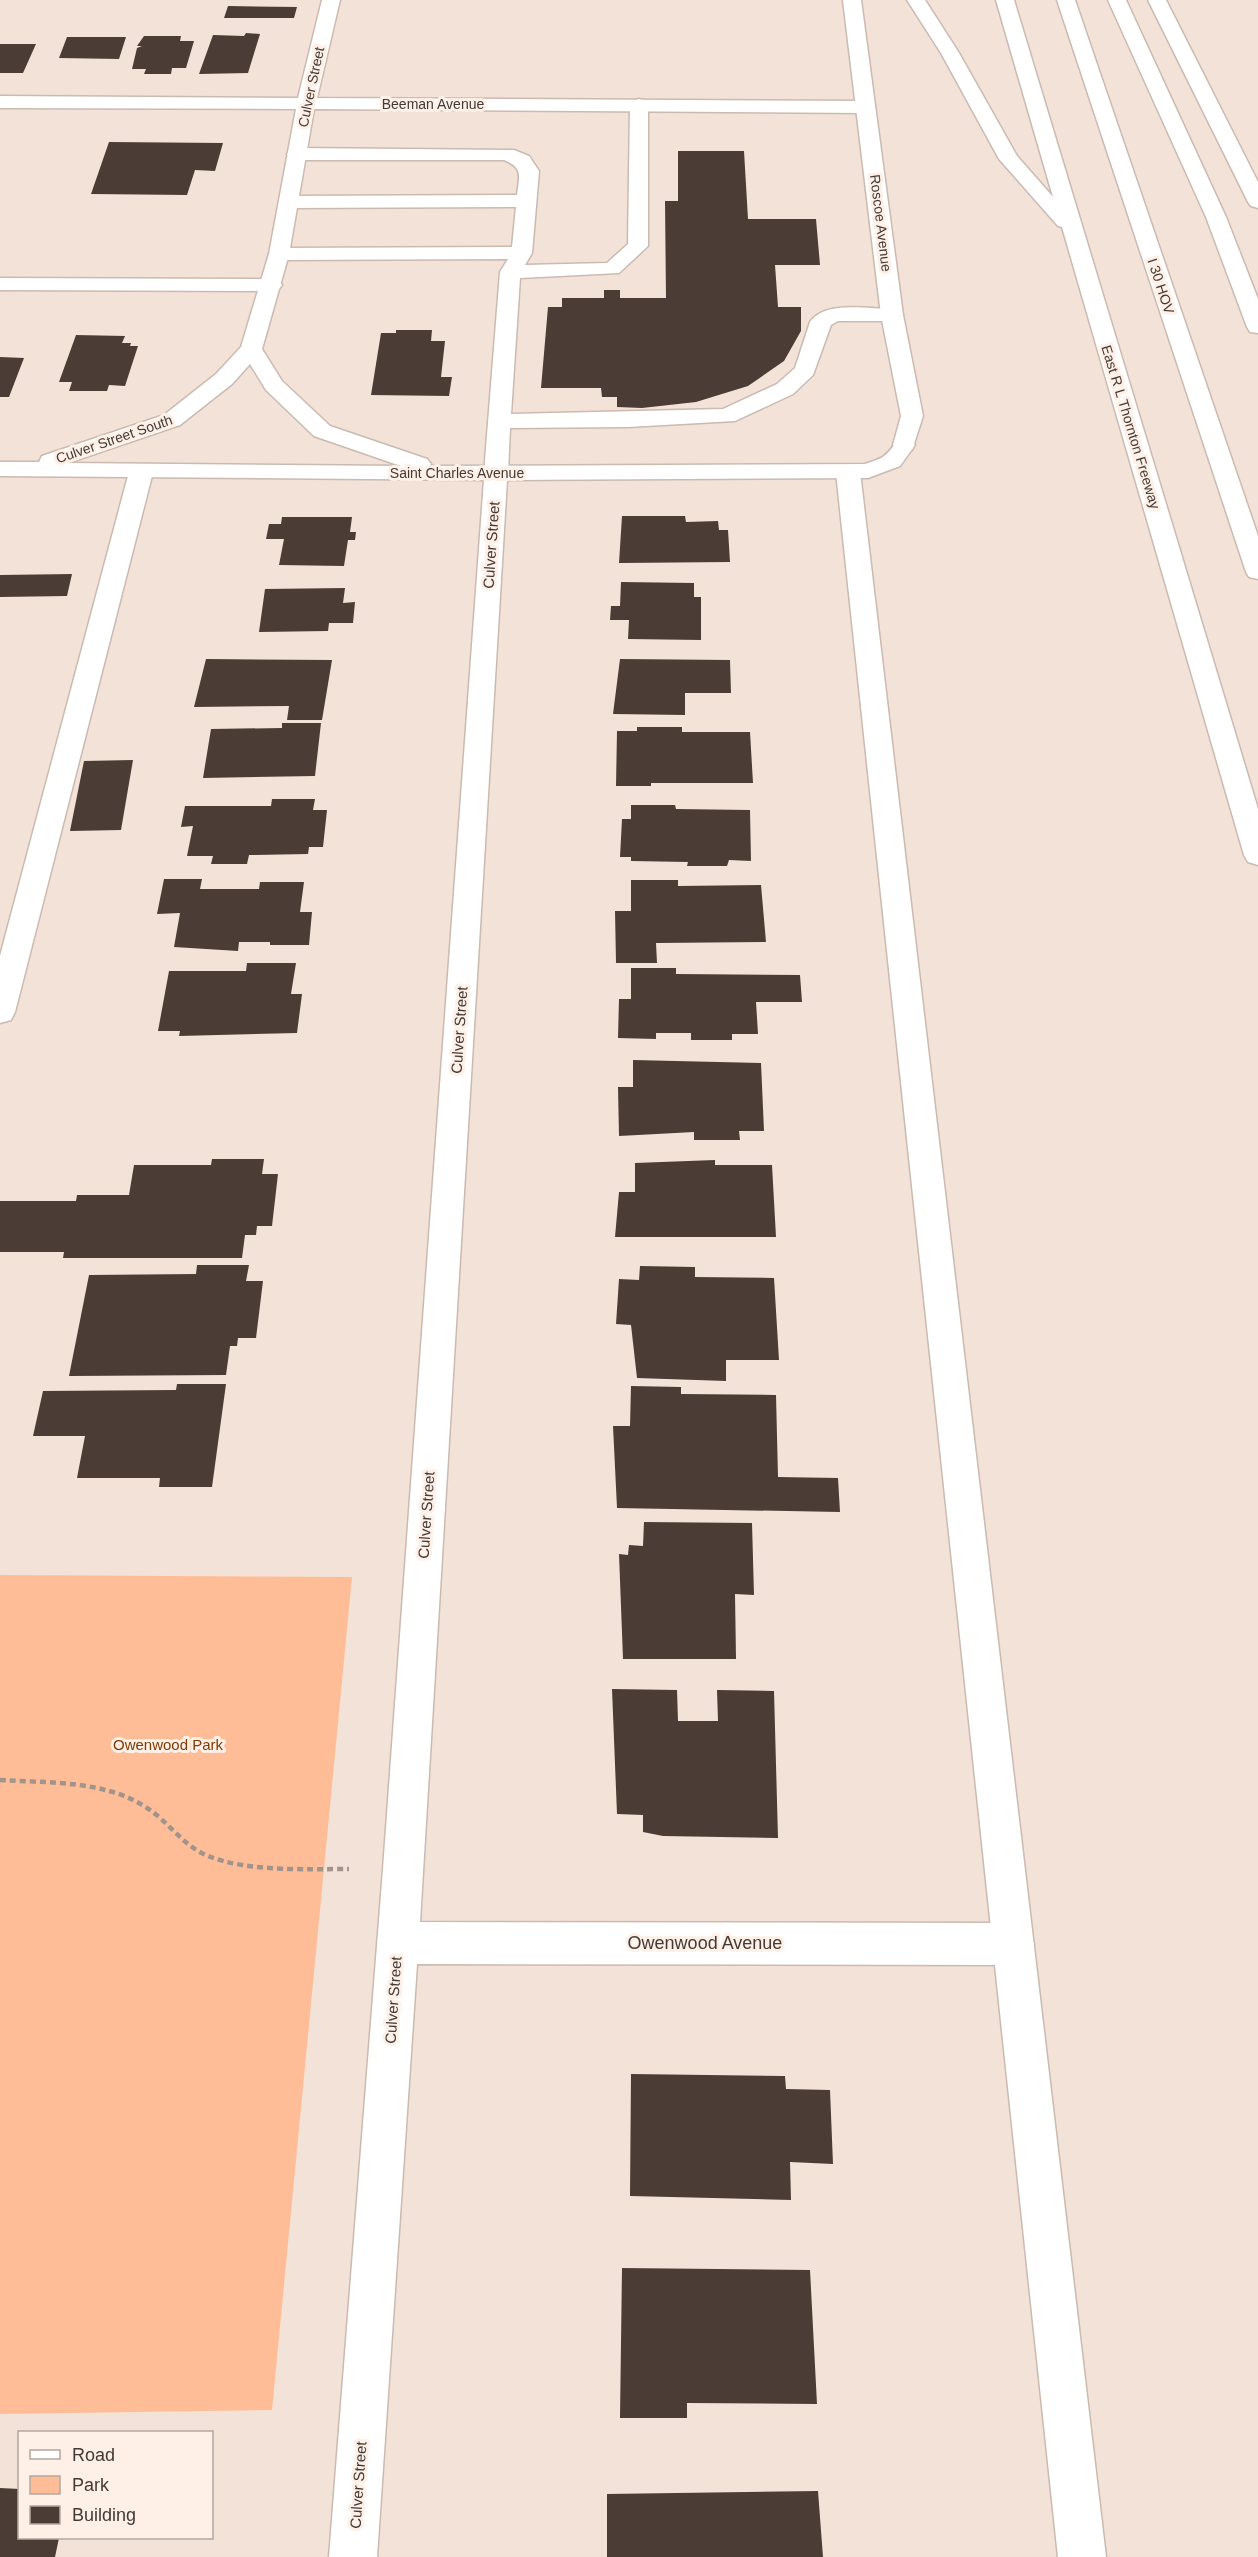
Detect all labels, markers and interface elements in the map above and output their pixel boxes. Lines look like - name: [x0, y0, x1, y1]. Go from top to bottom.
- street label: Culver Street: [295, 45, 327, 129]
- street label: Beeman Avenue: [382, 96, 484, 112]
- street label: Roscoe Avenue: [867, 173, 895, 273]
- street label: I 30 HOV: [1144, 256, 1178, 316]
- street label: East R L Thornton Freeway: [1098, 343, 1164, 511]
- street label: Culver Street South: [54, 412, 174, 466]
- street label: Saint Charles Avenue: [390, 465, 524, 481]
- street label: Culver Street: [479, 500, 503, 589]
- street label: Culver Street: [447, 985, 471, 1074]
- street label: Culver Street: [414, 1470, 438, 1559]
- park label: Owenwood Park: [113, 1736, 224, 1753]
- street label: Owenwood Avenue: [628, 1933, 782, 1953]
- street label: Culver Street: [381, 1955, 405, 2044]
- legend: [18, 2431, 213, 2539]
- street label: Culver Street: [346, 2440, 370, 2529]
- text: Road: [72, 2445, 115, 2465]
- text: Park: [72, 2475, 110, 2495]
- text: Building: [72, 2505, 136, 2525]

